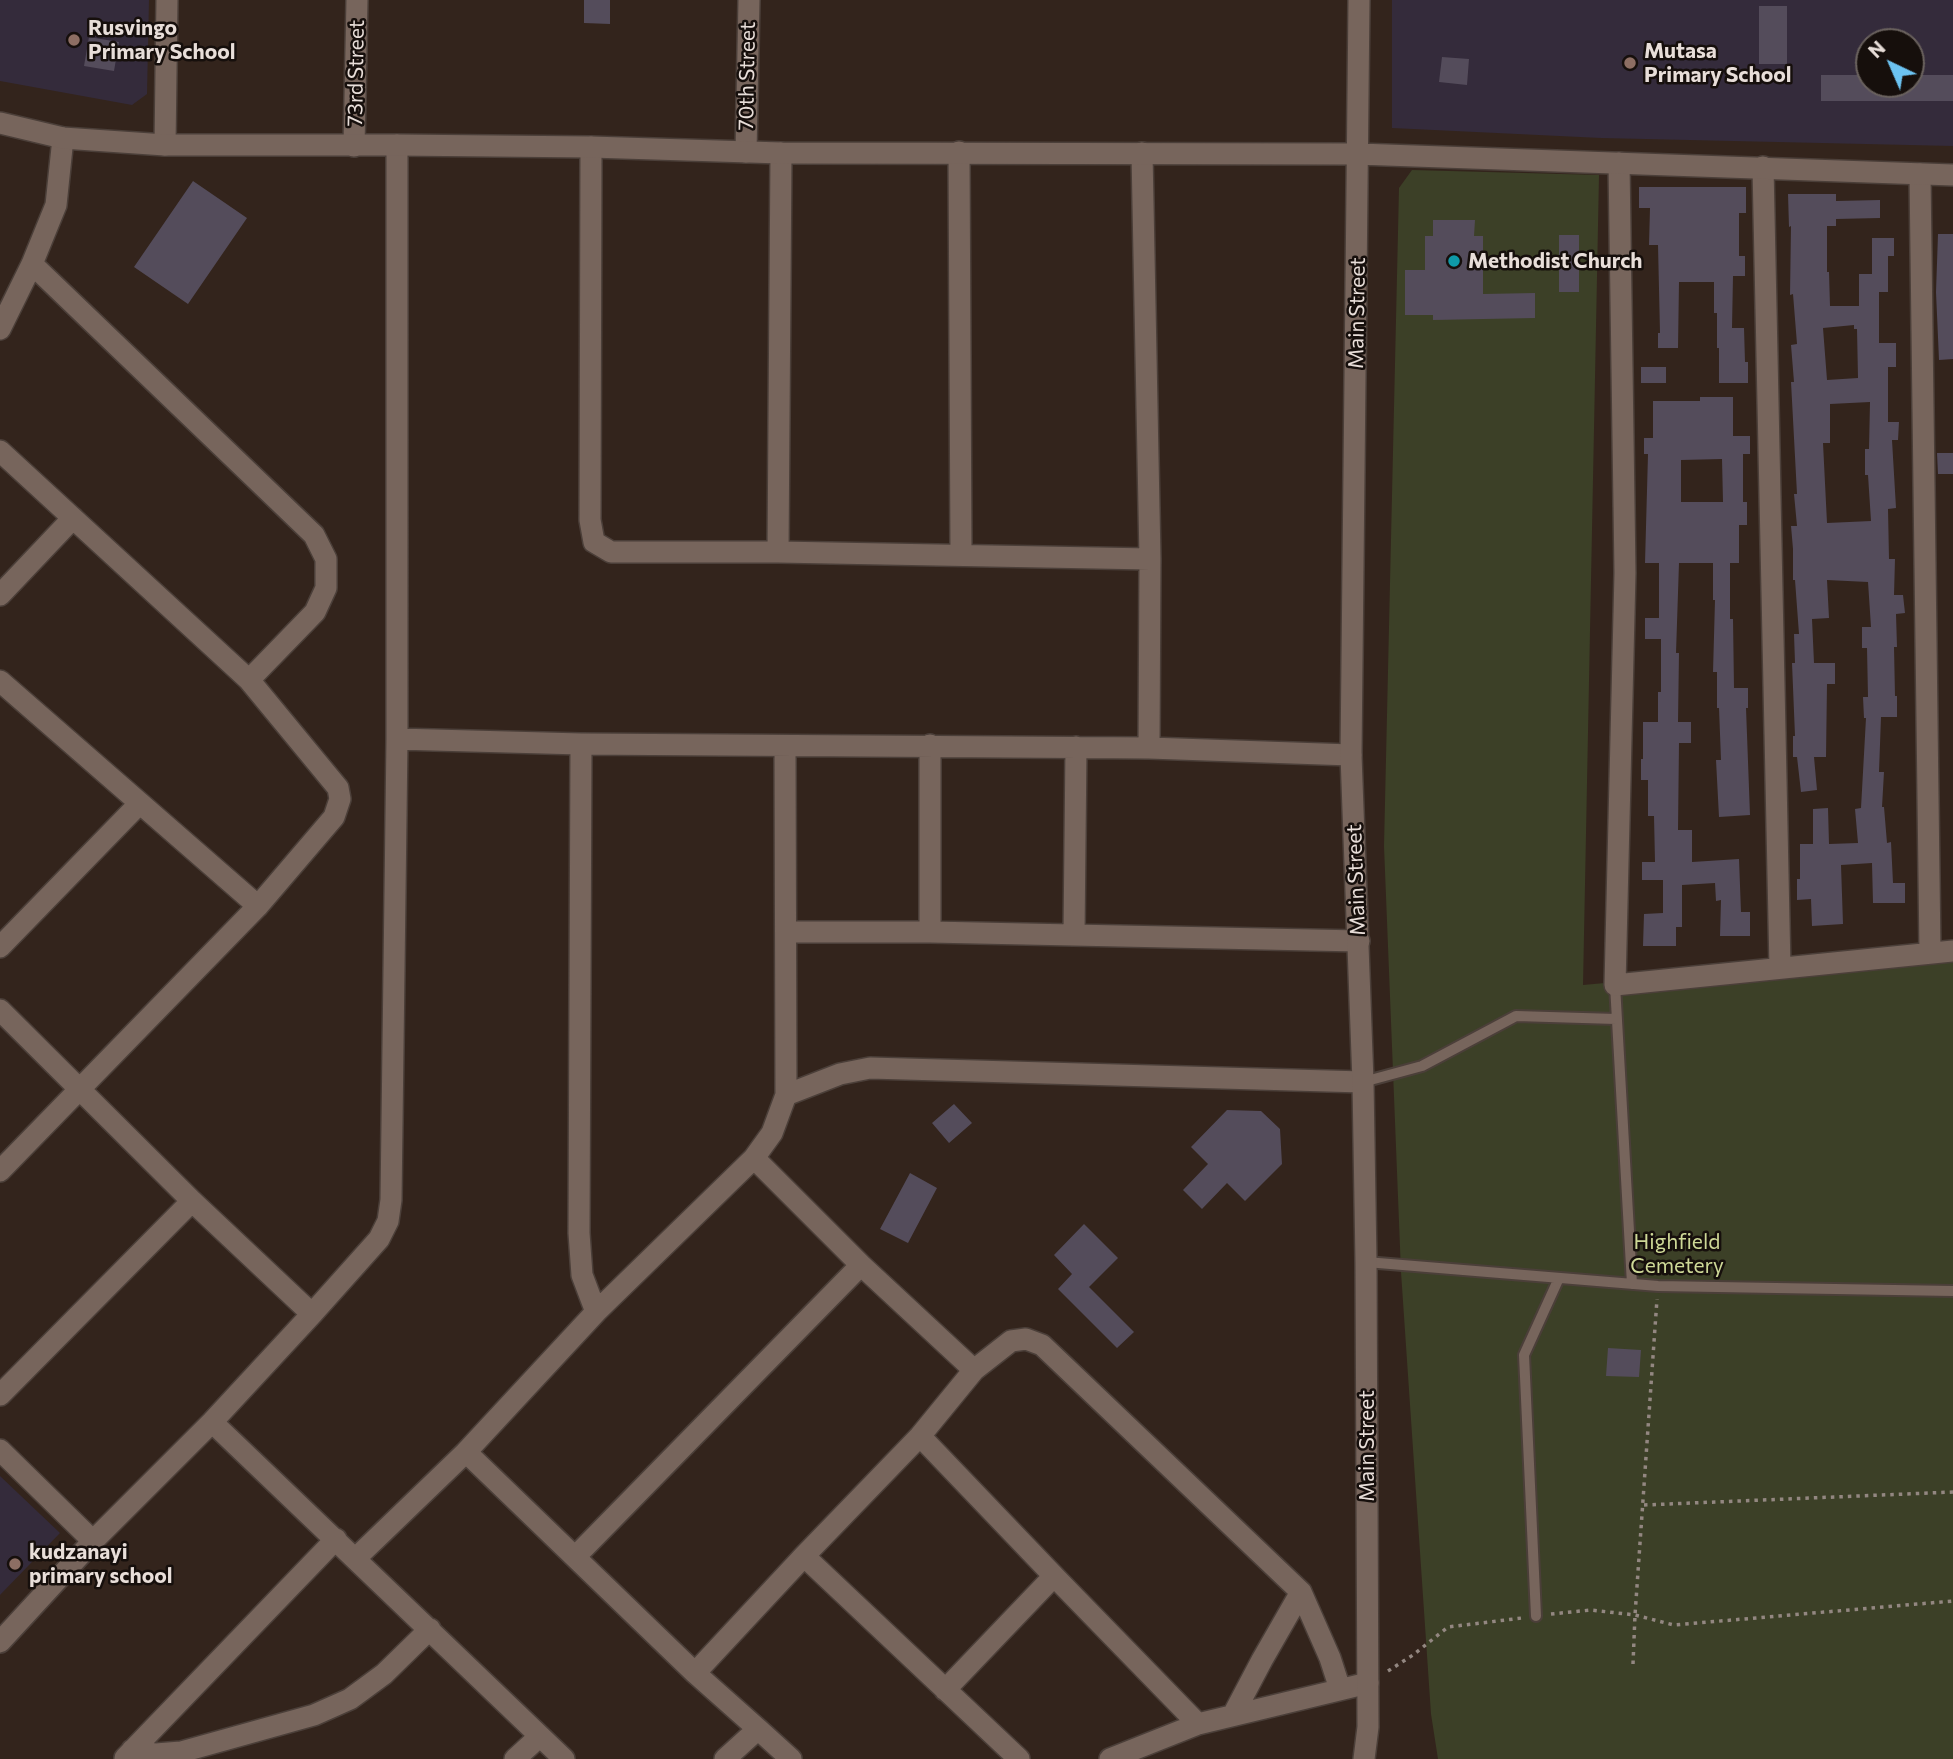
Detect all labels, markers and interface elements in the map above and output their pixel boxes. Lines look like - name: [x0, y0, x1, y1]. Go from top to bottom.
- place label: Rusvingo Primary School: [88, 15, 235, 65]
- street label: 73rd Street: [342, 19, 370, 127]
- street label: 70th Street: [733, 21, 761, 131]
- north arrow: [1855, 28, 1925, 98]
- marker: Rusvingo Primary School: [66, 32, 82, 48]
- text: N: [1863, 36, 1890, 62]
- place label: Mutasa Primary School: [1644, 38, 1791, 88]
- marker: Mutasa Primary School: [1622, 55, 1638, 71]
- place label: Methodist Church: [1468, 248, 1642, 274]
- marker: Methodist Church: [1446, 253, 1462, 269]
- street label: Main Street: [1343, 257, 1371, 369]
- street label: Main Street: [1341, 824, 1371, 936]
- park label: Highfield Cemetery: [1630, 1229, 1724, 1279]
- street label: Main Street: [1354, 1390, 1380, 1502]
- place label: kudzanayi primary school: [29, 1539, 172, 1589]
- marker: kudzanayi primary school: [7, 1556, 23, 1572]

